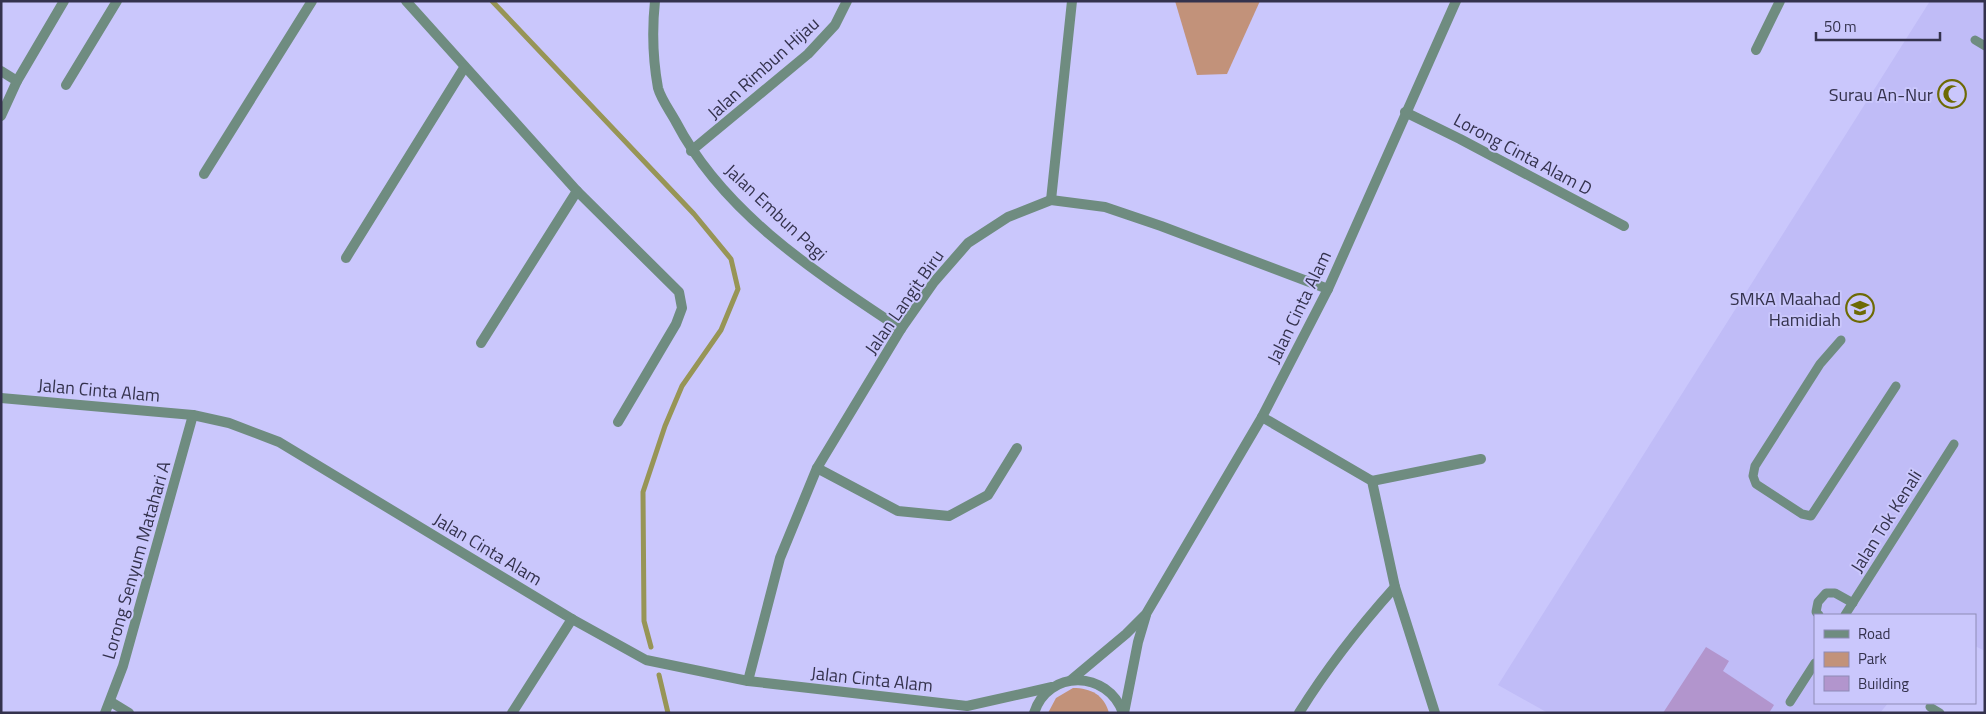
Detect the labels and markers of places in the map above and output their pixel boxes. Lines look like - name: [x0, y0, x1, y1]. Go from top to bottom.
- mosque icon: Surau An-Nur: [1937, 79, 1967, 109]
- place label: Surau An-Nur: [1829, 81, 1933, 108]
- place label: SMKA Maahad Hamidiah: [1730, 285, 1841, 333]
- school or university icon: SMKA Maahad Hamidiah: [1845, 293, 1875, 323]

